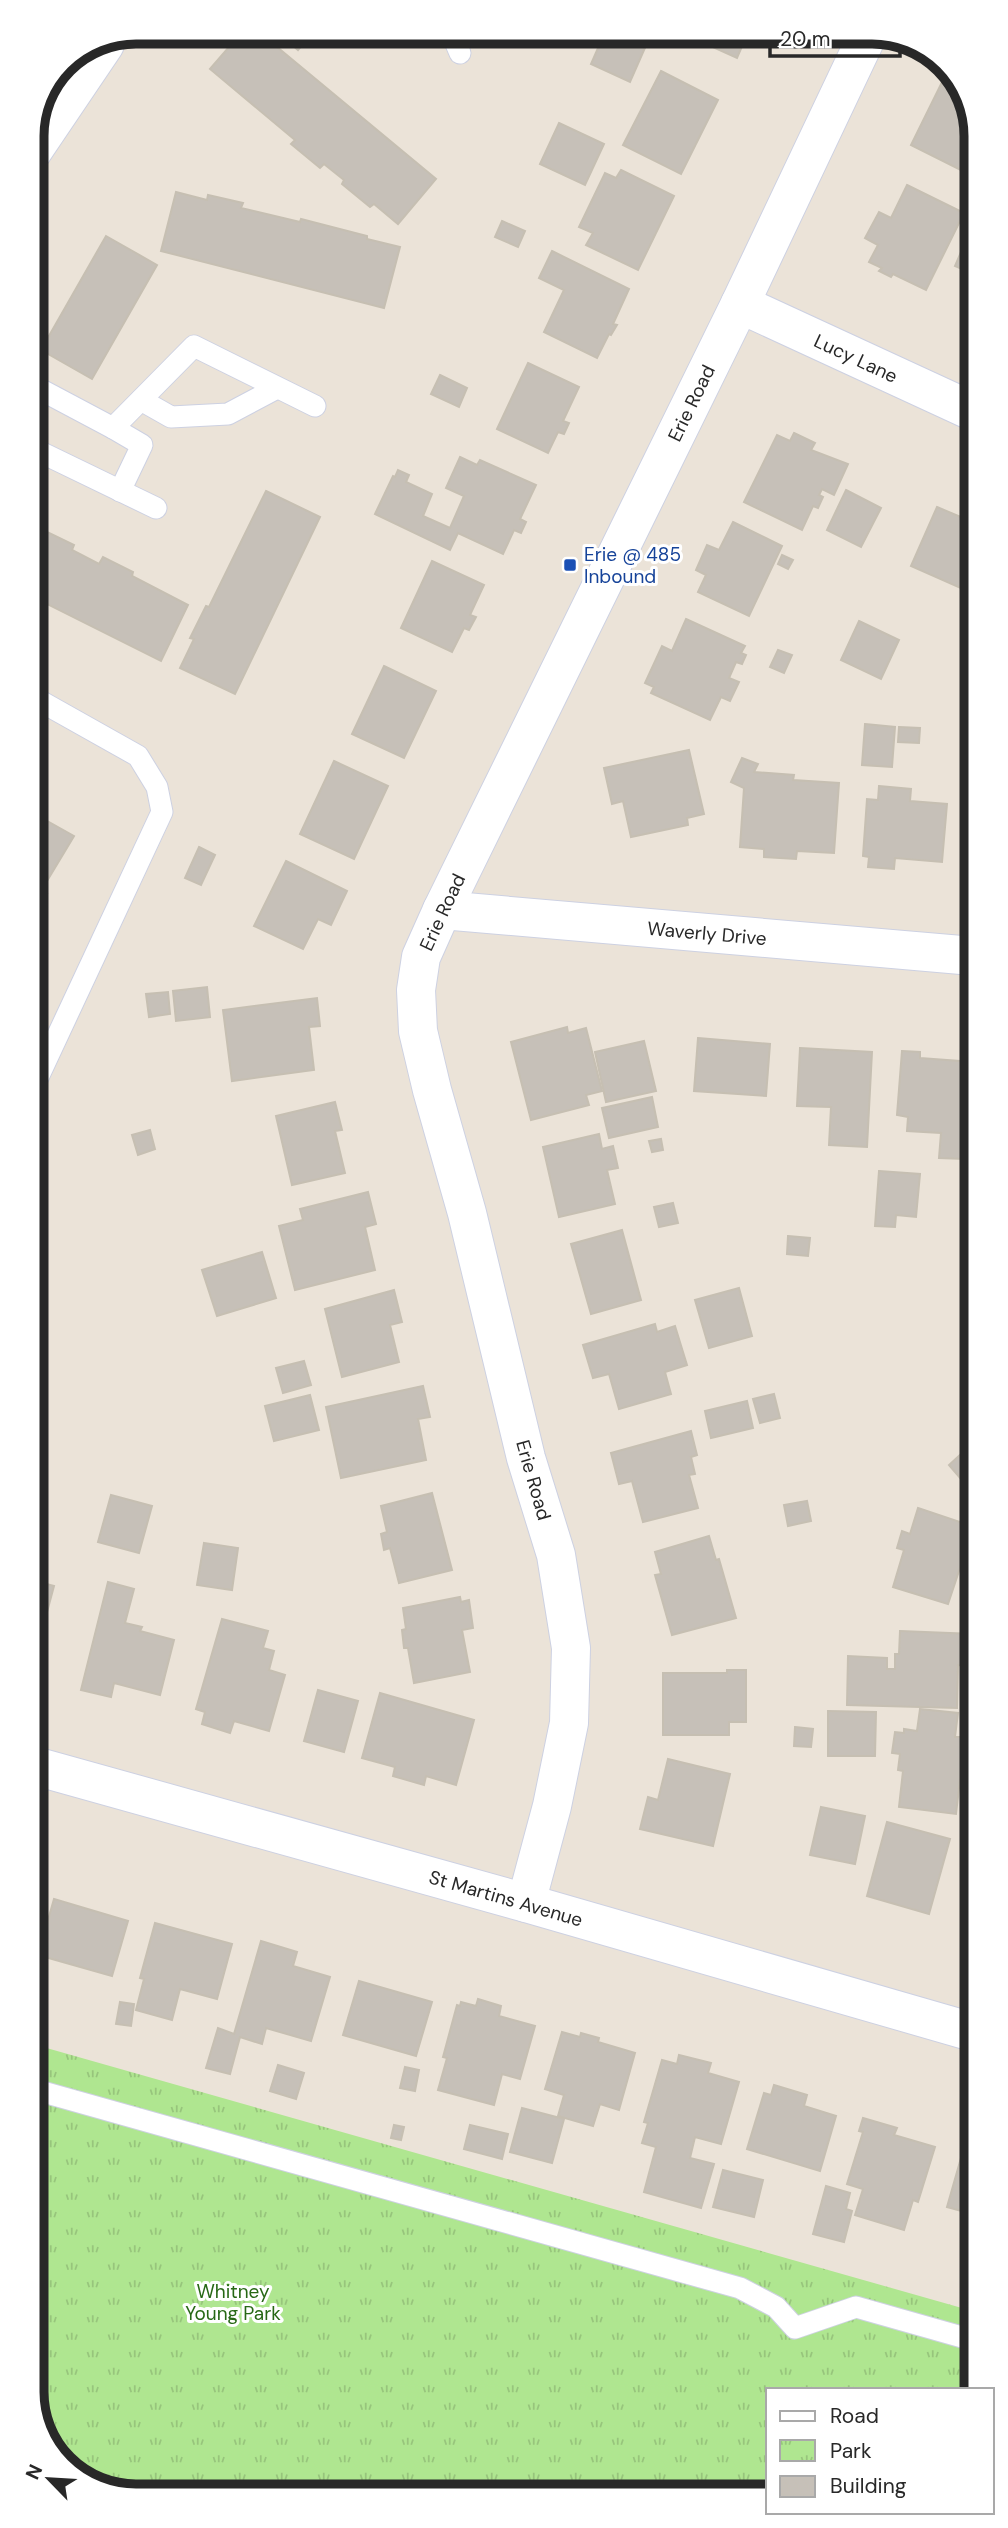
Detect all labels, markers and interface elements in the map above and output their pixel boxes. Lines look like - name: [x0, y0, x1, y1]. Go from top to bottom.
- scale bar: [770, 14, 900, 58]
- text: 20 m: [780, 25, 831, 53]
- street label: Lucy Lane: [810, 328, 902, 389]
- street label: Erie Road: [662, 361, 721, 446]
- place label: Erie @ 485 Inbound: [584, 542, 681, 589]
- marker: Erie @ 485 Inbound: [562, 557, 578, 573]
- street label: Erie Road: [414, 870, 471, 955]
- street label: Waverly Drive: [646, 916, 768, 951]
- street label: Erie Road: [510, 1437, 557, 1523]
- street label: St Martins Avenue: [426, 1865, 586, 1932]
- park label: Whitney Young Park: [185, 2279, 281, 2326]
- legend: [766, 2388, 994, 2514]
- text: Road: [830, 2402, 879, 2430]
- text: Park: [830, 2437, 872, 2465]
- north arrow: [14, 2444, 84, 2514]
- text: N: [20, 2460, 48, 2484]
- text: Building: [830, 2472, 907, 2500]

